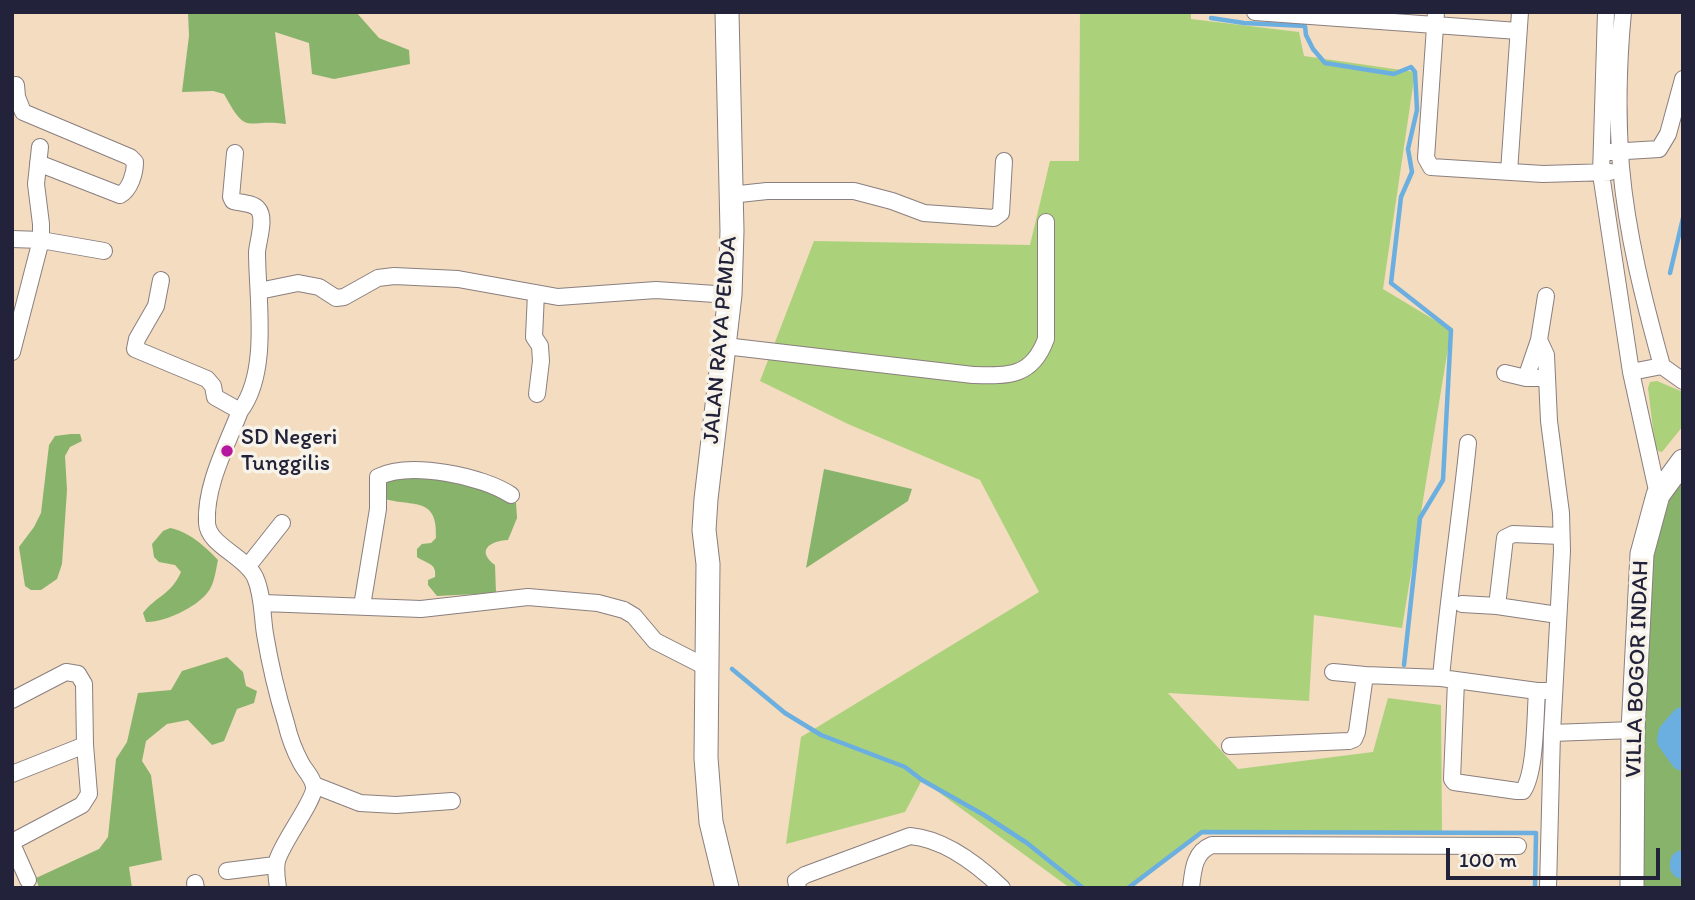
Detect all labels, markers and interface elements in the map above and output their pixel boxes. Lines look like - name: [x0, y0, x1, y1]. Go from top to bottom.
- street label: JALAN RAYA PEMDA: [698, 235, 744, 445]
- place label: SD Negeri Tunggilis: [241, 424, 337, 478]
- marker: SD Negeri Tunggilis: [219, 443, 235, 459]
- street label: VILLA BOGOR INDAH: [1620, 560, 1656, 778]
- scale bar: [1450, 834, 1664, 878]
- text: 100 m: [1459, 847, 1517, 872]

